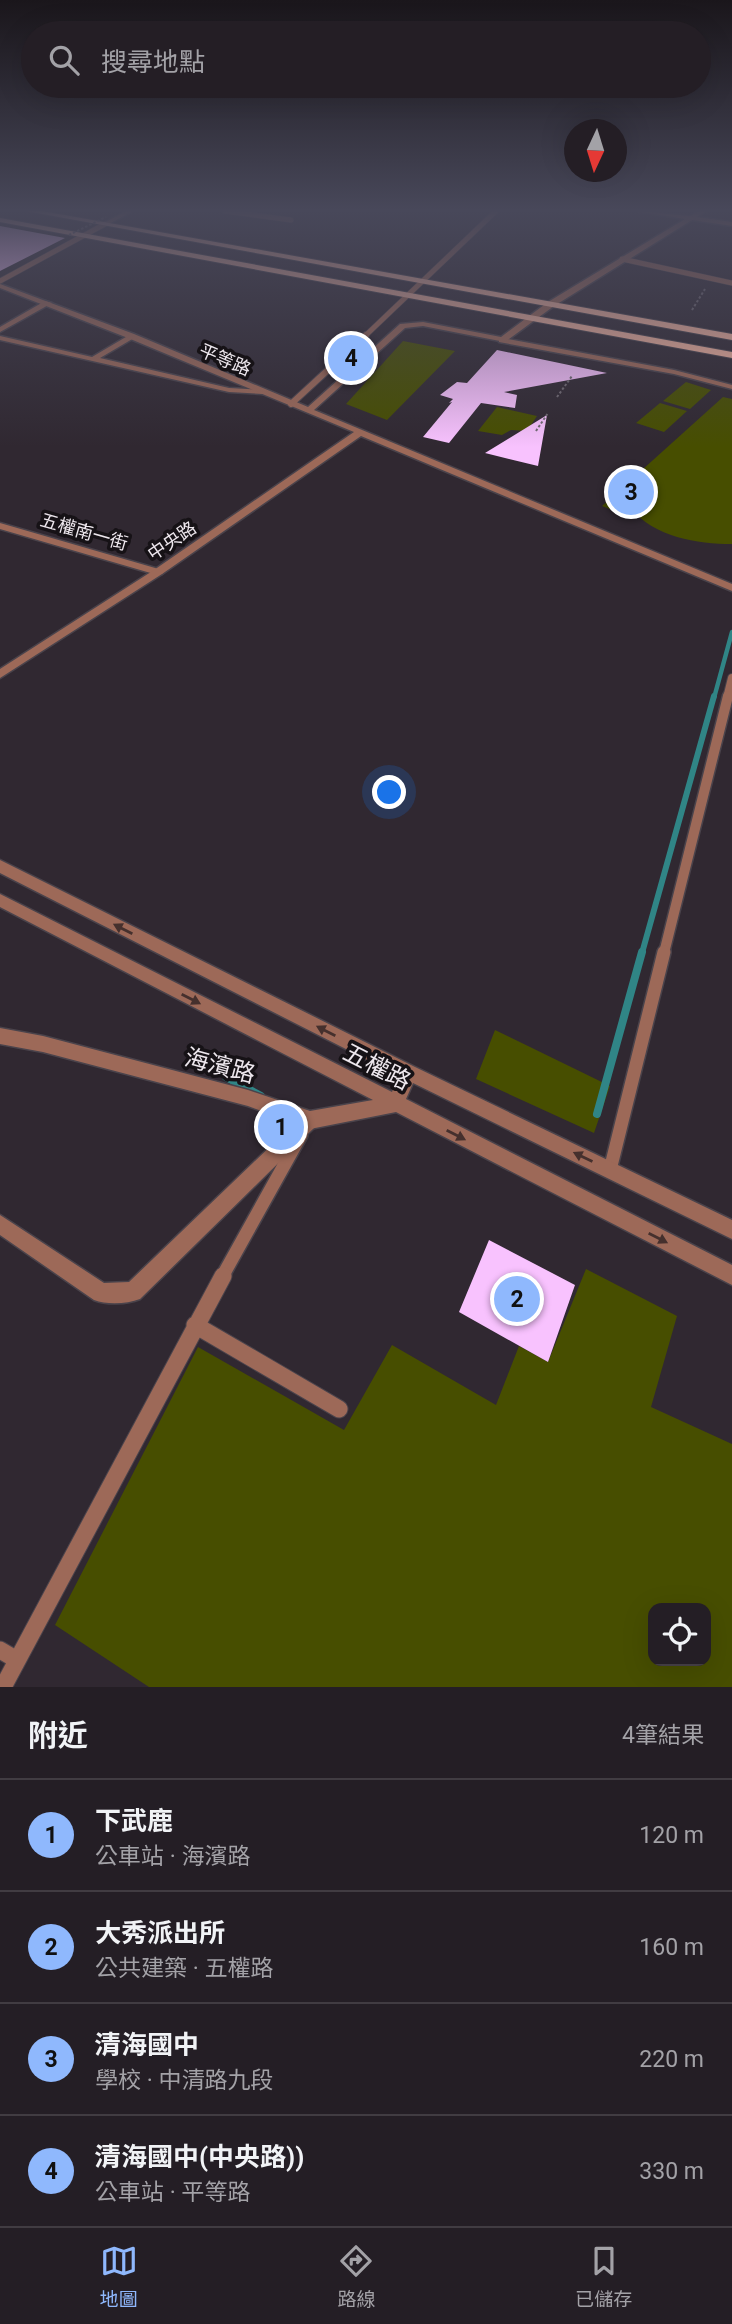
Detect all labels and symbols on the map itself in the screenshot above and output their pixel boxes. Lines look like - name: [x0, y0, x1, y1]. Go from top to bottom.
- north arrow: [564, 119, 627, 182]
- pin: 4: [328, 332, 374, 384]
- street label: 平等路: [196, 339, 254, 380]
- pin: 3: [608, 466, 654, 518]
- street label: 五權南一街: [38, 509, 130, 554]
- street label: 中央路: [143, 517, 200, 564]
- your location: [372, 775, 406, 809]
- one-way arrow: [113, 923, 133, 934]
- one-way arrow: [181, 993, 201, 1004]
- one-way arrow: [316, 1026, 336, 1037]
- street label: 五權路: [339, 1038, 415, 1096]
- street label: 海濱路: [182, 1043, 258, 1089]
- pin: 1: [258, 1101, 304, 1153]
- one-way arrow: [446, 1128, 466, 1140]
- one-way arrow: [573, 1151, 593, 1162]
- one-way arrow: [648, 1232, 668, 1243]
- pin: 2: [494, 1273, 540, 1325]

